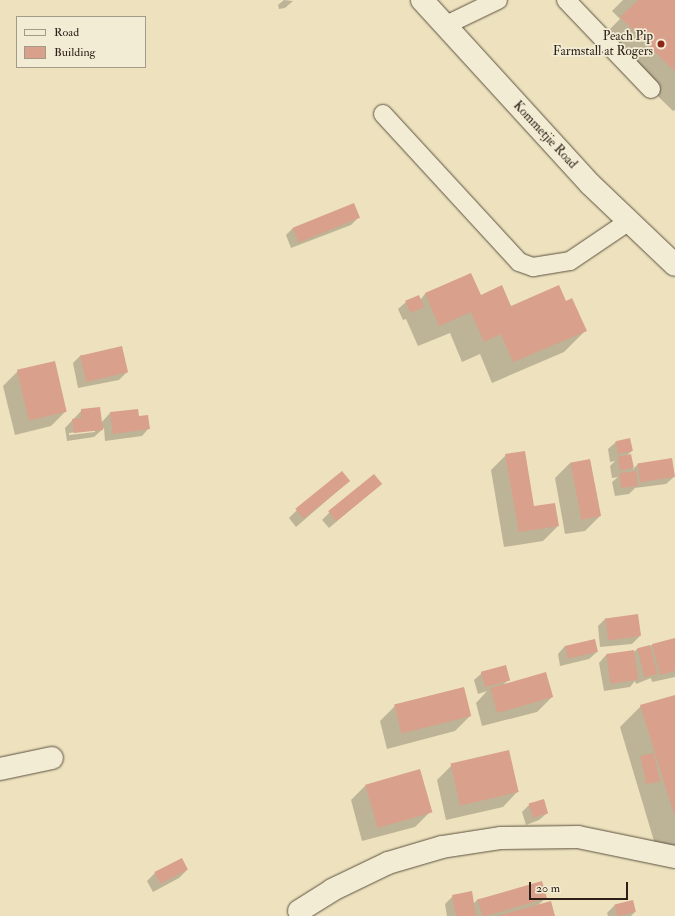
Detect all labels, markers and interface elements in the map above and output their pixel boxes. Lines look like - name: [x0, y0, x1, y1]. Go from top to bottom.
- legend: [16, 16, 146, 68]
- text: Road: [54, 25, 79, 40]
- place label: Peach Pip Farmstall at Rogers: [553, 29, 653, 60]
- marker: Peach Pip Farmstall at Rogers: [656, 39, 666, 49]
- text: Building: [54, 45, 95, 60]
- street label: Kommetjie Road: [510, 98, 580, 172]
- scale bar: [531, 874, 630, 900]
- text: 20 m: [536, 881, 560, 896]

